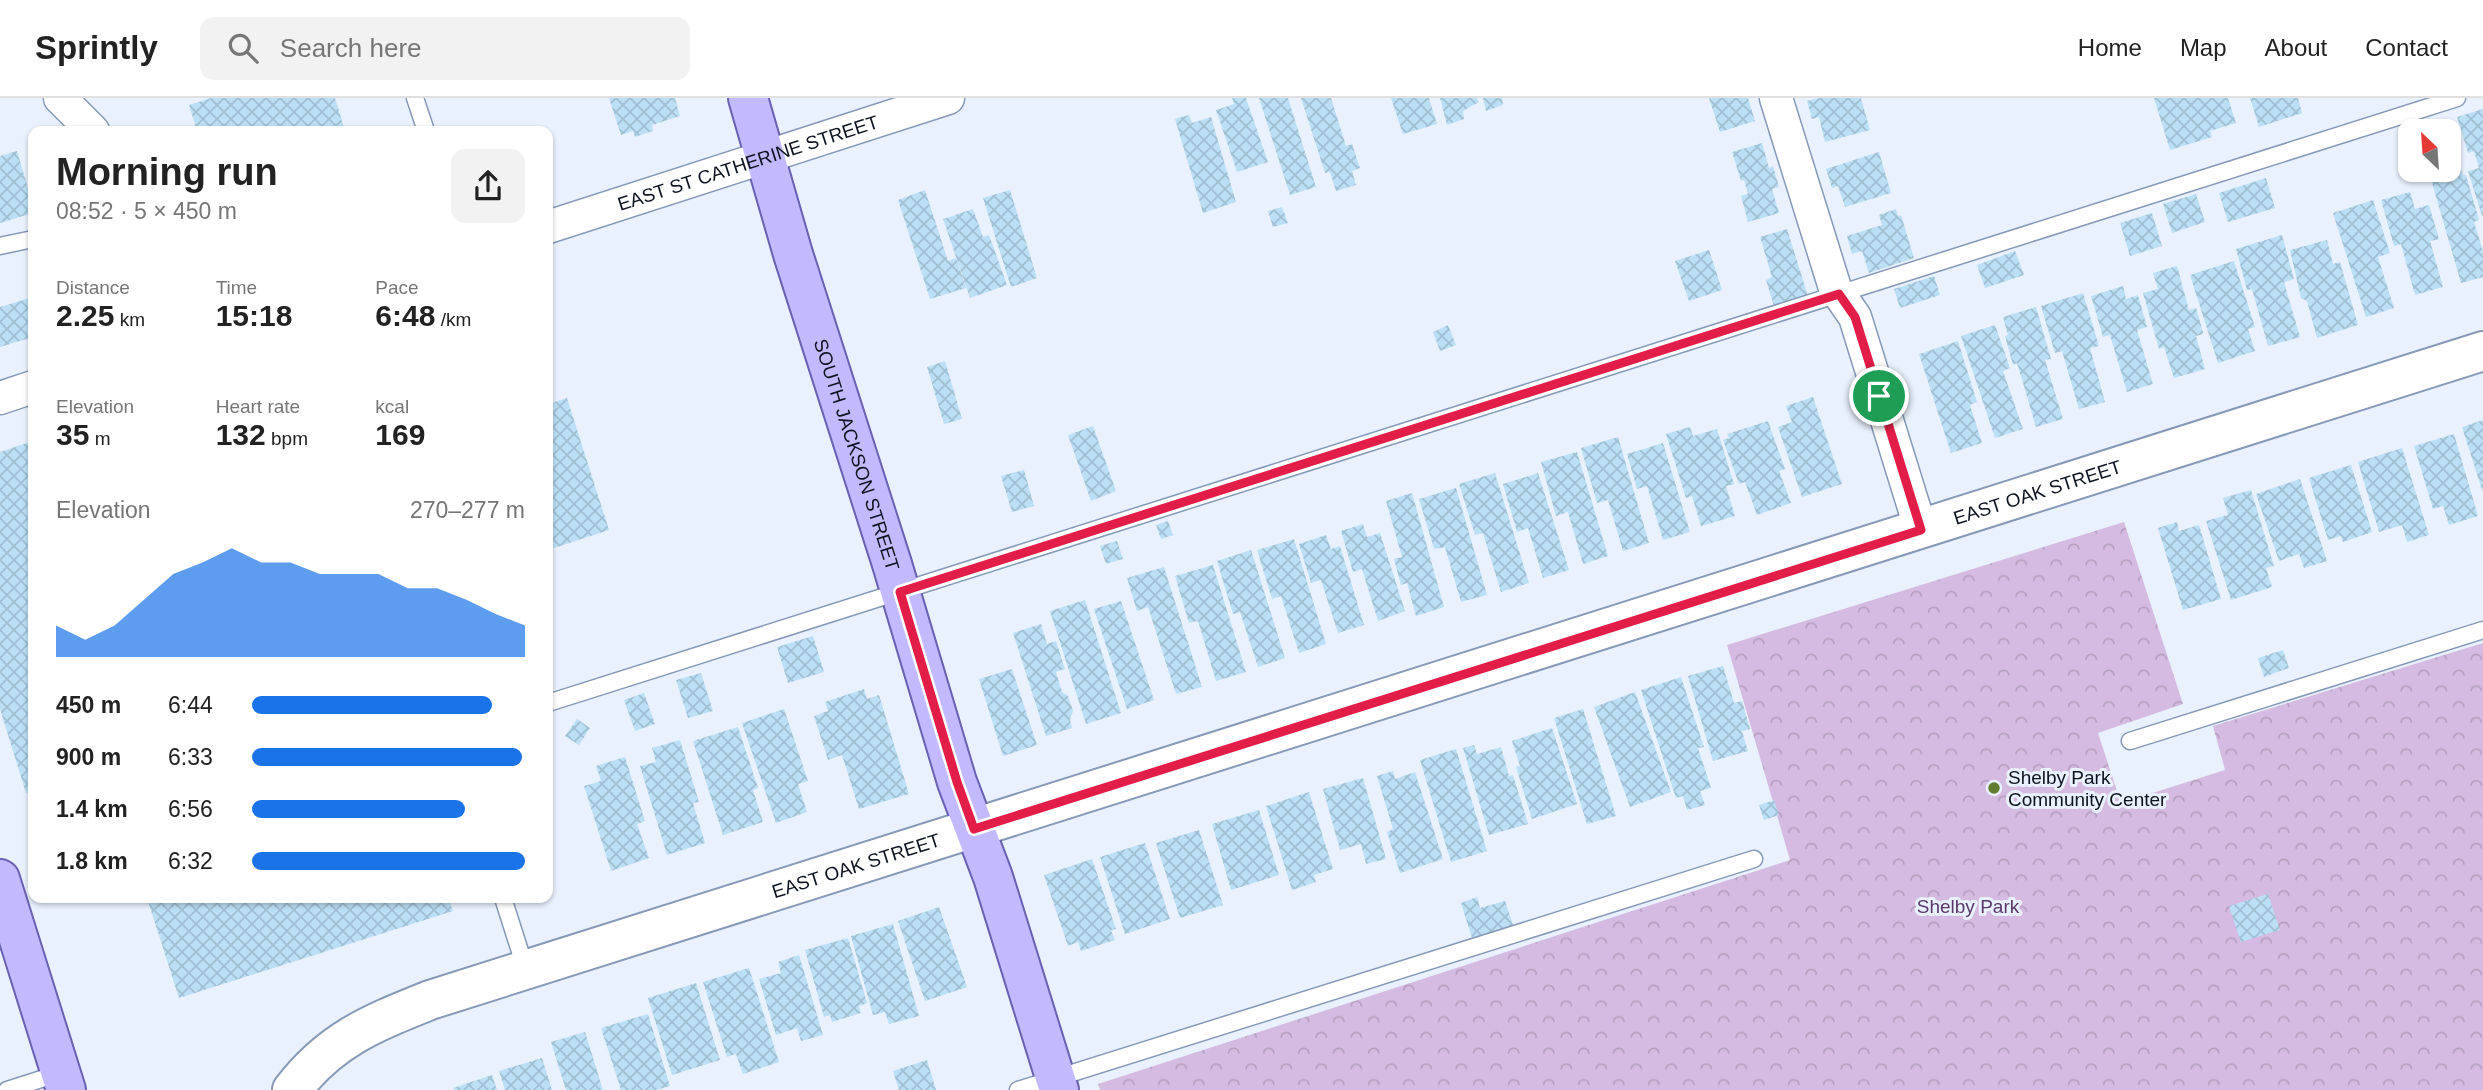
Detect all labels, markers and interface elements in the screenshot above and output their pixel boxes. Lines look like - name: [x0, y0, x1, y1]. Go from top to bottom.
- search box: [200, 17, 690, 80]
- text: Sprintly: [35, 29, 158, 66]
- icon: search: [224, 29, 262, 67]
- text: Search here: [280, 33, 422, 63]
- text: Home: [2078, 34, 2142, 61]
- text: Map: [2180, 34, 2227, 61]
- text: About: [2265, 34, 2327, 61]
- text: Contact: [2365, 34, 2448, 61]
- street label: EAST ST CATHERINE STREET: [615, 111, 881, 214]
- north arrow: [2398, 119, 2460, 182]
- map controls: [2398, 119, 2461, 182]
- button: share: [451, 149, 525, 223]
- text: Morning run: [56, 151, 278, 193]
- text: 08:52 · 5 × 450 m: [56, 198, 237, 224]
- text: Distance: [56, 277, 130, 298]
- text: Time: [216, 277, 257, 298]
- text: Pace: [375, 277, 419, 298]
- text: 2.25: [56, 299, 114, 332]
- text: 15:18: [216, 299, 292, 332]
- text: 6:48: [375, 299, 435, 332]
- text: km: [114, 309, 145, 330]
- text: /km: [435, 309, 471, 330]
- street label: SOUTH JACKSON STREET: [810, 336, 904, 573]
- pin: [1849, 366, 1909, 426]
- icon: arrive: [1860, 377, 1898, 415]
- text: Elevation: [56, 396, 134, 417]
- text: Heart rate: [216, 396, 300, 417]
- text: kcal: [375, 396, 409, 417]
- text: 35: [56, 418, 89, 451]
- text: 132: [216, 418, 266, 451]
- text: 169: [375, 418, 425, 451]
- text: m: [89, 428, 110, 449]
- text: bpm: [266, 428, 308, 449]
- street label: EAST OAK STREET: [1951, 455, 2124, 528]
- text: Elevation: [56, 497, 151, 523]
- text: 270–277 m: [410, 497, 525, 523]
- text: 450 m: [56, 692, 121, 718]
- text: 6:44: [168, 692, 213, 718]
- text: 900 m: [56, 744, 121, 770]
- text: 6:33: [168, 744, 213, 770]
- place label: Shelby Park Community Center: [2008, 767, 2167, 810]
- marker: Shelby Park Community Center: [1986, 780, 2002, 796]
- text: 1.4 km: [56, 796, 128, 822]
- text: 6:56: [168, 796, 213, 822]
- street label: EAST OAK STREET: [769, 829, 943, 902]
- text: 1.8 km: [56, 848, 128, 874]
- text: 6:32: [168, 848, 213, 874]
- park label: Shelby Park: [1917, 896, 2020, 917]

